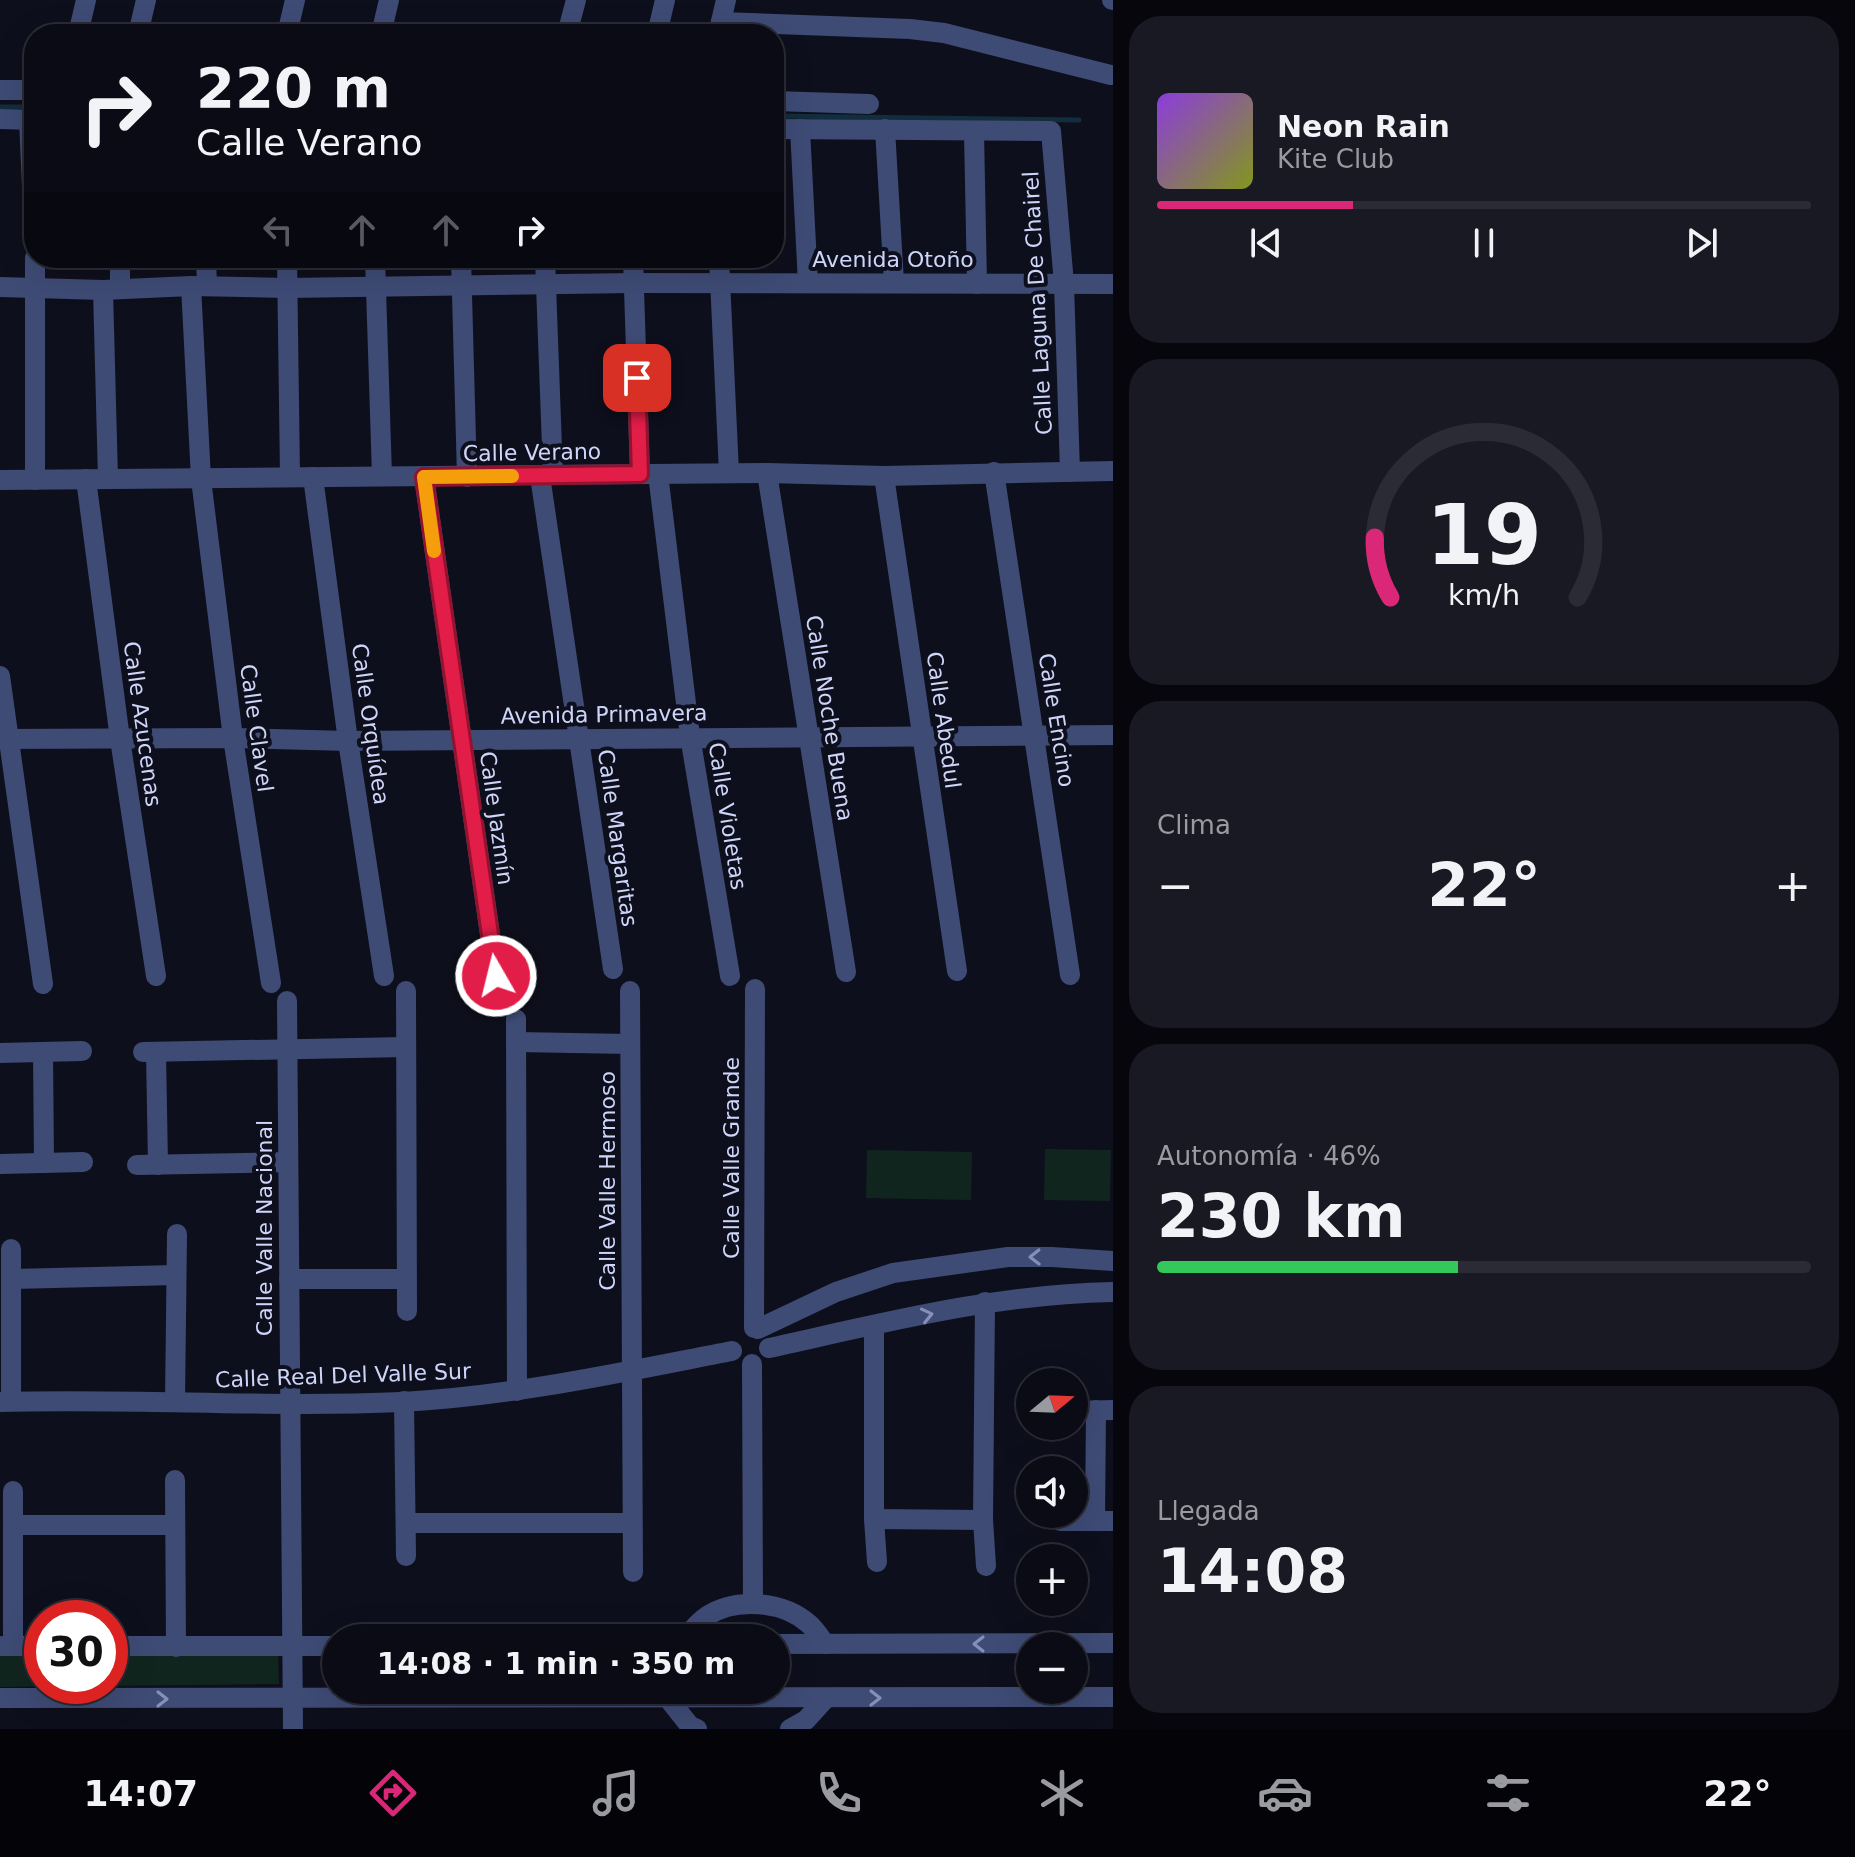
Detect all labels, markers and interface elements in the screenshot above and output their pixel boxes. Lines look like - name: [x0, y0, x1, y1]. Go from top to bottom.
- text: 220 m: [196, 55, 391, 120]
- icon: right: [64, 56, 168, 160]
- text: Neon Rain: [1277, 109, 1450, 144]
- text: Calle Verano: [196, 122, 422, 163]
- text: Kite Club: [1277, 144, 1394, 174]
- street label: Calle Laguna De Chairel: [1018, 170, 1057, 436]
- icon: left: [256, 208, 300, 252]
- icon: ahead: [340, 208, 384, 252]
- icon: ahead: [424, 208, 468, 252]
- icon: right: [508, 208, 552, 252]
- icon: previous: [1244, 221, 1288, 265]
- icon: pause: [1462, 221, 1506, 265]
- icon: next: [1680, 221, 1724, 265]
- street label: Avenida Otoño: [812, 247, 974, 272]
- pin: [603, 344, 671, 412]
- icon: arrive: [615, 356, 659, 400]
- street label: Calle Verano: [463, 439, 601, 466]
- text: 19: [1426, 486, 1542, 583]
- text: km/h: [1448, 578, 1520, 612]
- street label: Calle Noche Buena: [801, 613, 858, 823]
- street label: Calle Azucenas: [119, 640, 166, 808]
- street label: Calle Orquídea: [347, 642, 394, 806]
- street label: Calle Abedul: [922, 650, 965, 790]
- street label: Calle Encino: [1034, 651, 1079, 789]
- street label: Calle Clavel: [235, 662, 278, 794]
- street label: Avenida Primavera: [500, 700, 708, 729]
- street label: Calle Violetas: [704, 741, 752, 892]
- street label: Calle Margaritas: [593, 748, 642, 928]
- street label: Calle Jazmín: [475, 750, 518, 886]
- text: Clima: [1157, 810, 1231, 840]
- text: 22°: [1427, 850, 1541, 920]
- text: −: [1157, 860, 1194, 911]
- text: +: [1774, 860, 1811, 911]
- position arrow: [454, 934, 538, 1018]
- street label: Calle Valle Grande: [719, 1057, 744, 1259]
- street label: Calle Valle Hermoso: [595, 1071, 620, 1291]
- street label: Calle Valle Nacional: [252, 1120, 277, 1336]
- text: Autonomía · 46%: [1157, 1141, 1381, 1171]
- text: 230 km: [1157, 1181, 1406, 1251]
- one-way arrow: [1028, 1248, 1041, 1266]
- one-way arrow: [920, 1307, 933, 1324]
- street label: Calle Real Del Valle Sur: [215, 1359, 472, 1392]
- north arrow: [1016, 1368, 1088, 1440]
- map controls: [1016, 1368, 1088, 1704]
- button: sound: [1016, 1456, 1088, 1528]
- text: Llegada: [1157, 1496, 1260, 1526]
- text: 14:08: [1157, 1536, 1348, 1606]
- button: +: [1016, 1544, 1088, 1616]
- speed limit sign: 30: [24, 1600, 128, 1704]
- button: −: [1016, 1632, 1088, 1704]
- one-way arrow: [972, 1635, 985, 1653]
- text: 14:08 · 1 min · 350 m: [377, 1646, 735, 1681]
- one-way arrow: [869, 1689, 882, 1706]
- one-way arrow: [156, 1690, 169, 1708]
- icon: directions: [365, 1765, 421, 1821]
- icon: music: [588, 1765, 644, 1821]
- icon: phone: [811, 1765, 867, 1821]
- icon: climate: [1034, 1765, 1090, 1821]
- icon: car: [1257, 1765, 1313, 1821]
- icon: filters: [1480, 1765, 1536, 1821]
- text: 14:07: [84, 1773, 198, 1814]
- text: 22°: [1703, 1773, 1771, 1814]

